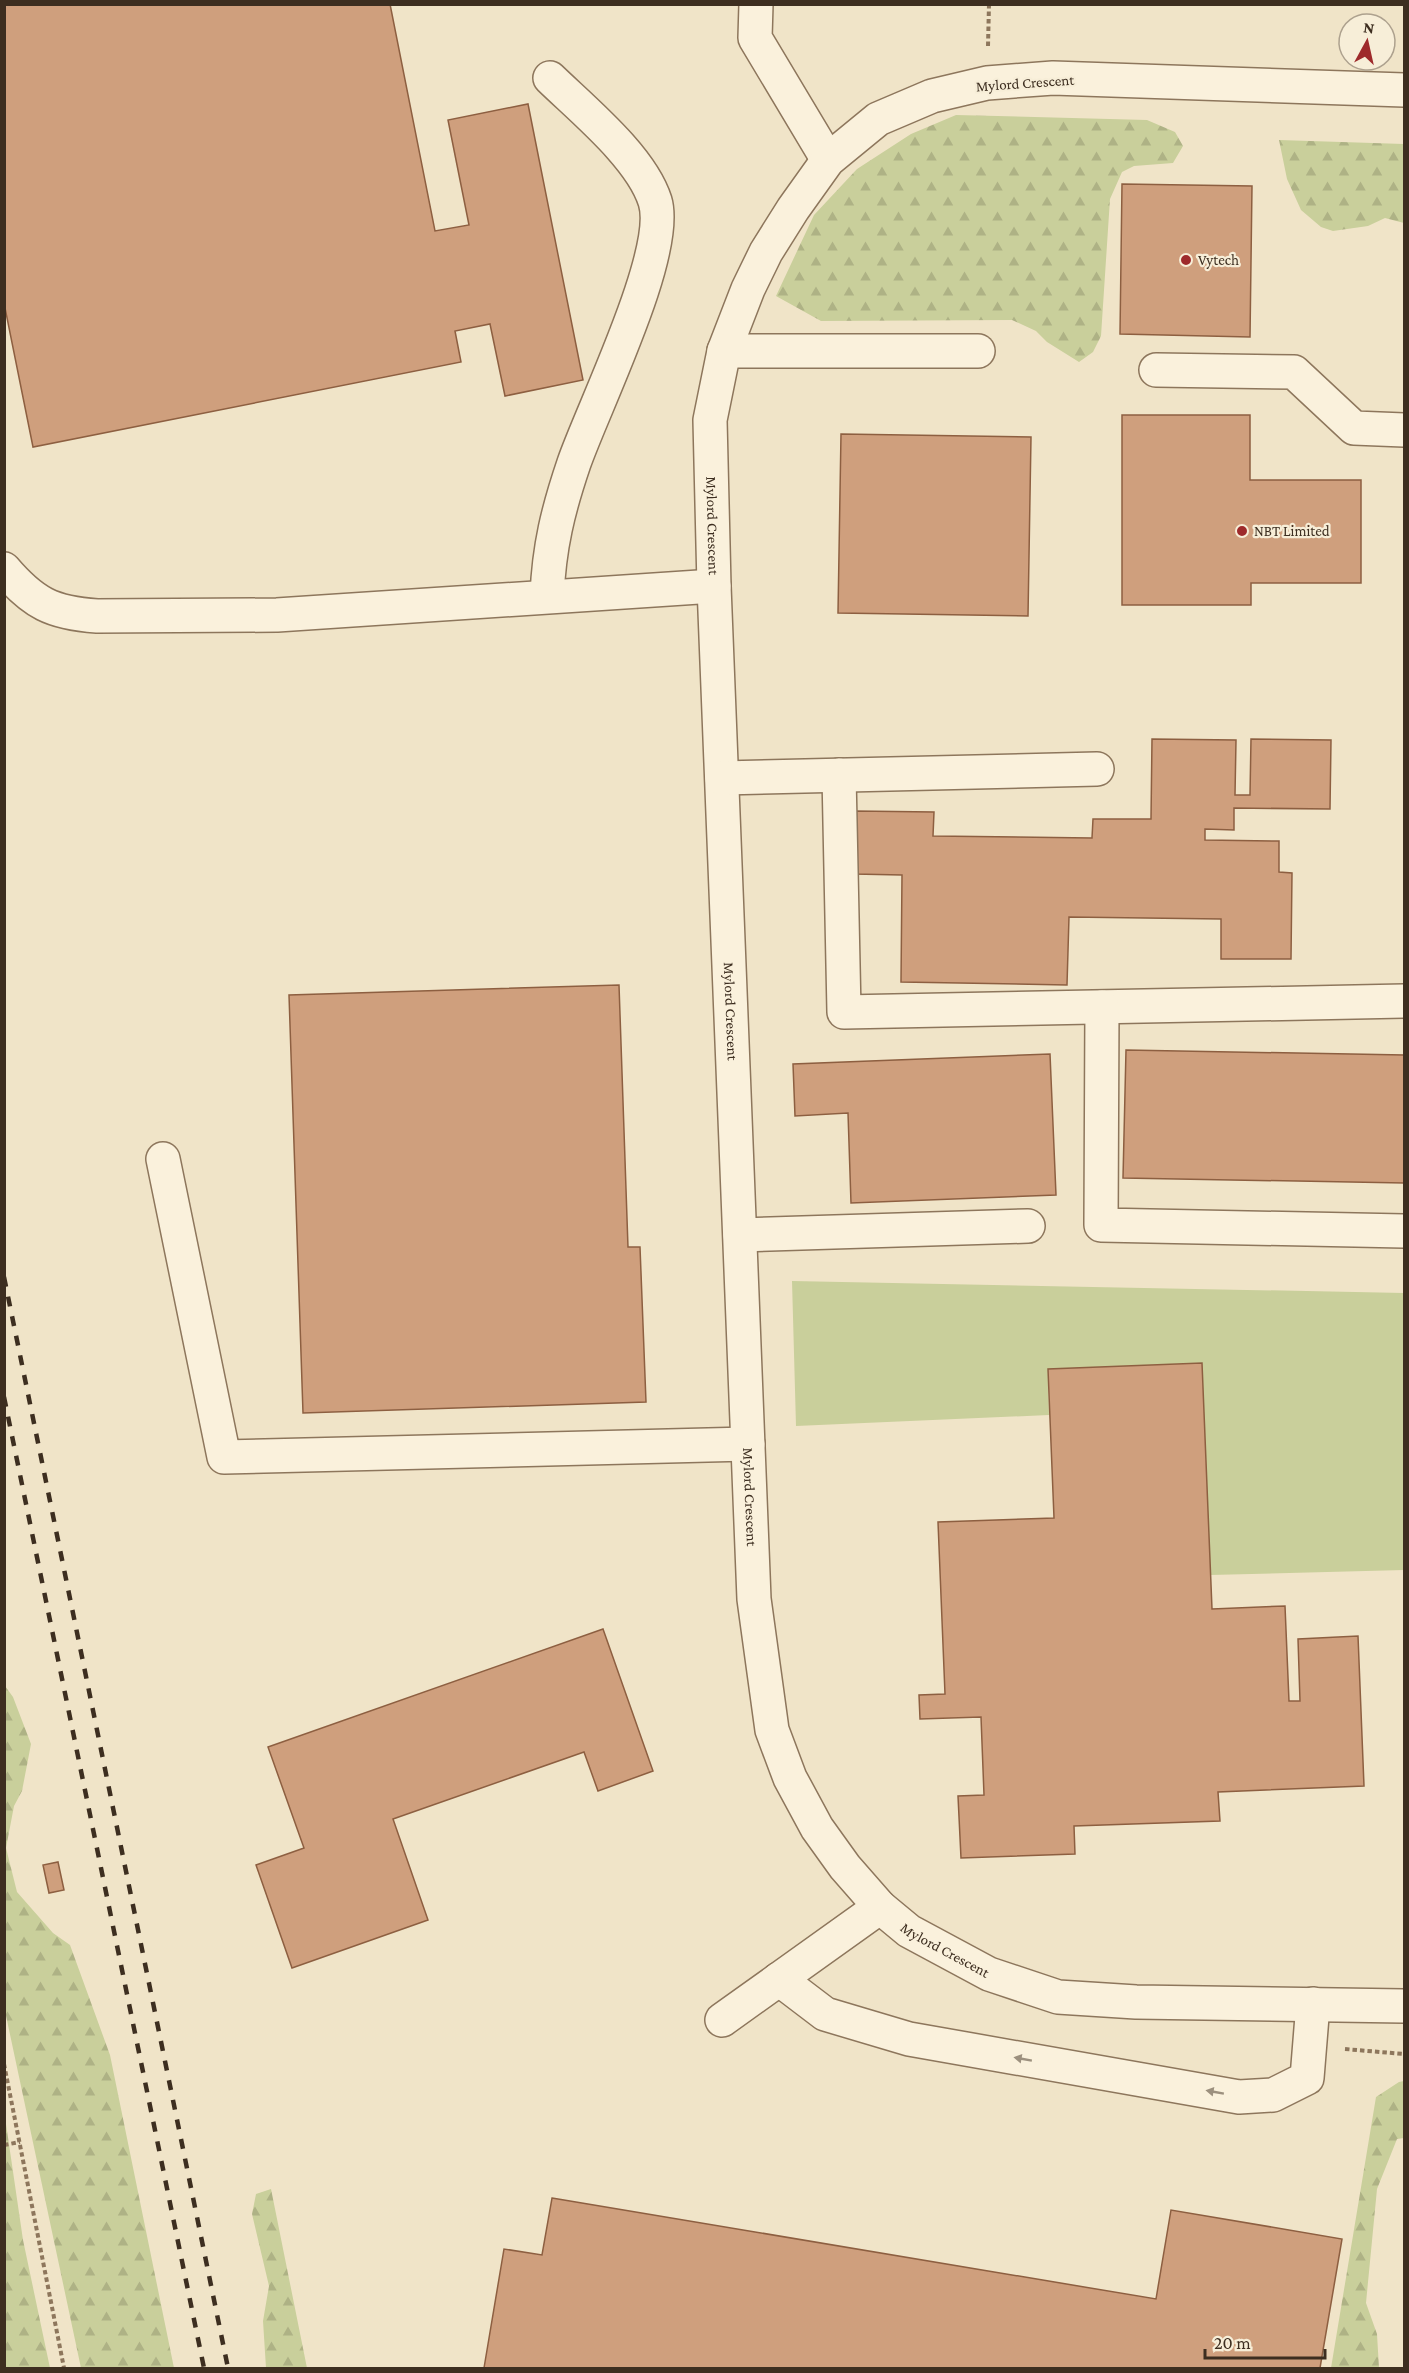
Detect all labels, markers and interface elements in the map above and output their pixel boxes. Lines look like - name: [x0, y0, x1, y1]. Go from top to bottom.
- north arrow: [1337, 12, 1397, 72]
- text: N: [1362, 18, 1376, 37]
- street label: Mylord Crescent: [975, 72, 1076, 95]
- place label: Vytech: [1198, 252, 1239, 269]
- marker: Vytech: [1179, 253, 1193, 267]
- street label: Mylord Crescent: [703, 476, 722, 576]
- place label: NBT Limited: [1254, 523, 1330, 539]
- marker: NBT Limited: [1235, 524, 1249, 538]
- street label: Mylord Crescent: [720, 962, 741, 1062]
- street label: Mylord Crescent: [739, 1447, 760, 1548]
- street label: Mylord Crescent: [897, 1919, 993, 1981]
- one-way arrow: [1013, 2054, 1032, 2063]
- one-way arrow: [1205, 2088, 1224, 2097]
- scale bar: [1205, 2322, 1325, 2360]
- text: 20 m: [1214, 2333, 1251, 2353]

